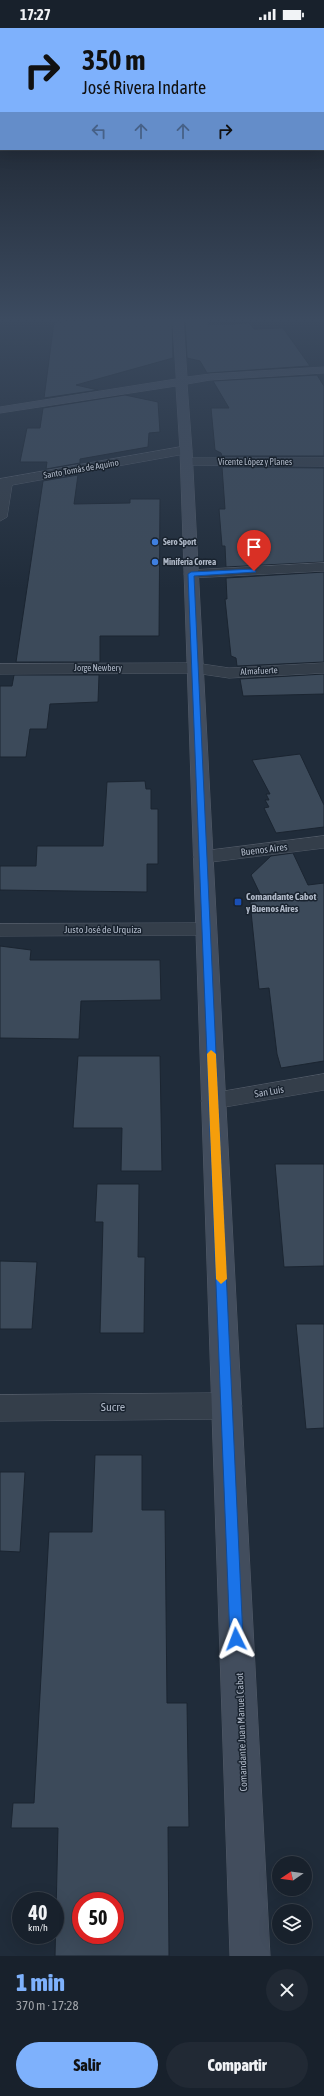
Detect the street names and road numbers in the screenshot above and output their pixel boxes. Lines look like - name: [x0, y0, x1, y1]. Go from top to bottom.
- street label: Santo Tomás de Aquino: [43, 457, 119, 481]
- street label: Vicente López y Planes: [218, 457, 292, 467]
- street label: Jorge Newbery: [74, 663, 122, 673]
- street label: Almafuerte: [240, 665, 278, 677]
- street label: Buenos Aires: [240, 841, 288, 858]
- street label: Justo José de Urquiza: [64, 924, 142, 935]
- street label: San Luis: [254, 1083, 285, 1099]
- street label: Sucre: [101, 1400, 125, 1414]
- street label: Comandante Juan Manuel Cabot: [234, 1672, 249, 1792]

